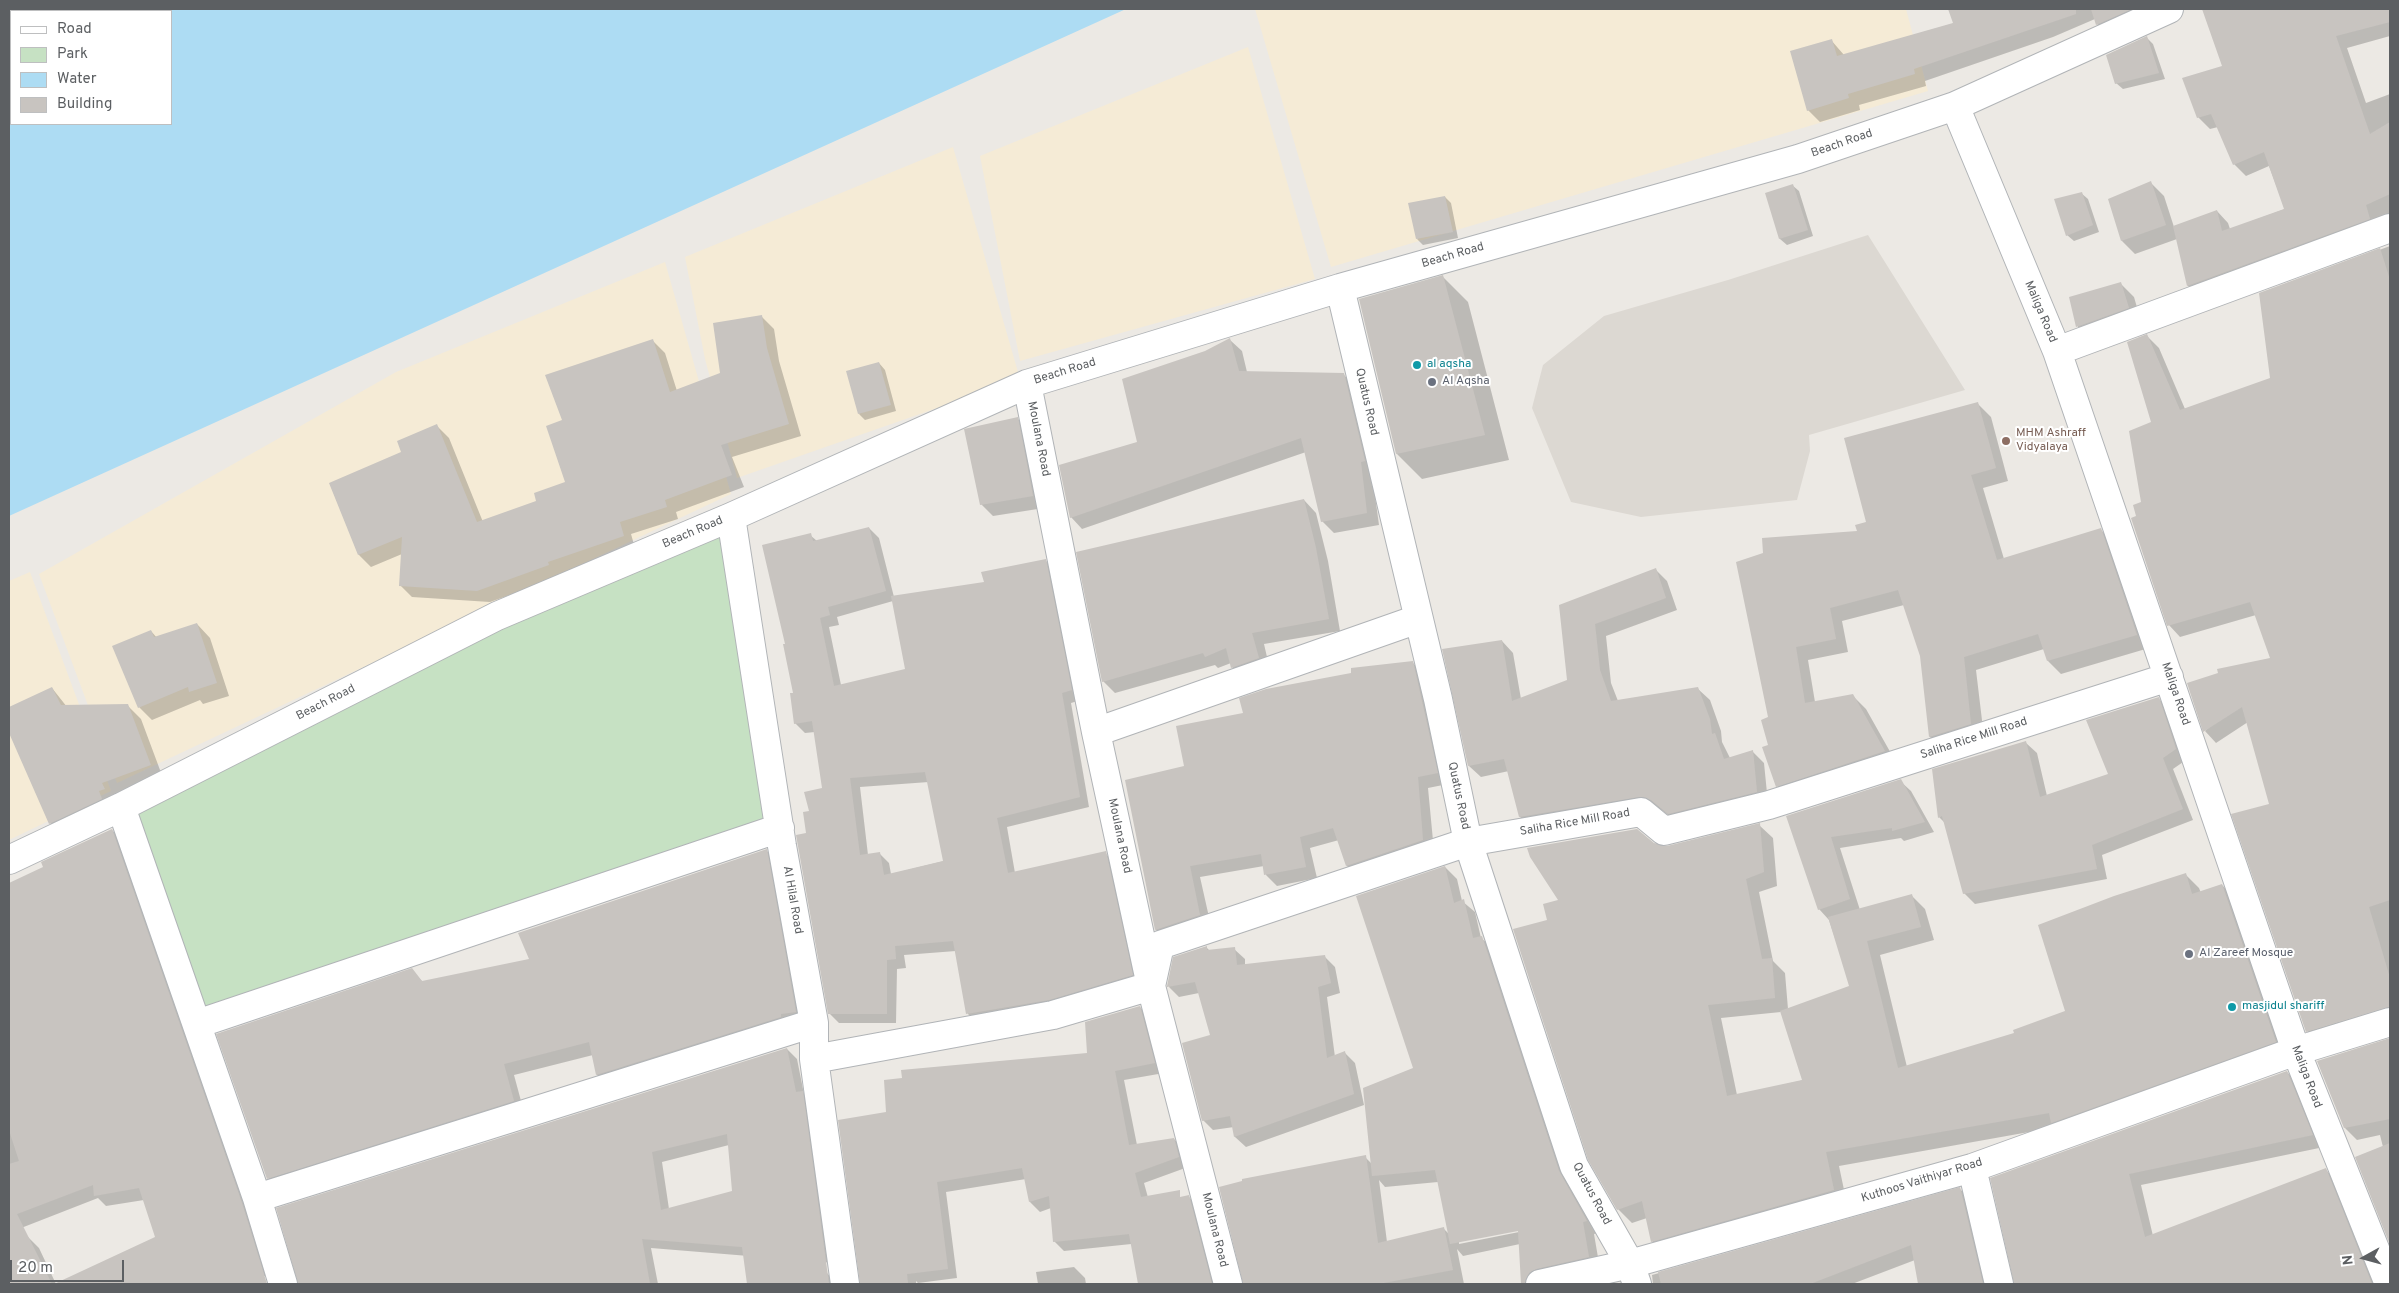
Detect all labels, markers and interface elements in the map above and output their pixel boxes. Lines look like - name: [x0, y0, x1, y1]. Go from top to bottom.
- legend: [10, 10, 172, 125]
- text: Road: [57, 20, 92, 39]
- text: Park: [57, 45, 88, 64]
- text: Water: [57, 70, 96, 89]
- text: Building: [57, 95, 112, 114]
- street label: Beach Road: [1809, 127, 1875, 161]
- street label: Beach Road: [1420, 240, 1486, 272]
- street label: Maliga Road: [2021, 279, 2059, 345]
- street label: Beach Road: [1032, 356, 1098, 388]
- place label: al aqsha: [1427, 358, 1471, 372]
- marker: al aqsha: [1411, 359, 1423, 371]
- street label: Quatus Road: [1351, 367, 1381, 437]
- place label: Al Aqsha: [1442, 375, 1490, 389]
- marker: Al Aqsha: [1426, 376, 1438, 388]
- street label: Moulana Road: [1024, 400, 1052, 478]
- place label: MHM Ashraff Vidyalaya: [2016, 427, 2086, 455]
- marker: MHM Ashraff Vidyalaya: [2000, 435, 2012, 447]
- street label: Beach Road: [661, 514, 725, 552]
- street label: Maliga Road: [2158, 661, 2192, 727]
- street label: Beach Road: [294, 682, 358, 724]
- street label: Saliha Rice Mill Road: [1919, 715, 2029, 763]
- street label: Quatus Road: [1444, 761, 1472, 831]
- street label: Moulana Road: [1104, 797, 1134, 875]
- street label: Saliha Rice Mill Road: [1519, 806, 1631, 840]
- street label: Al Hilal Road: [779, 865, 805, 935]
- place label: Al Zareef Mosque: [2199, 947, 2293, 961]
- marker: Al Zareef Mosque: [2183, 948, 2195, 960]
- place label: masjidul shariff: [2242, 1000, 2324, 1014]
- marker: masjidul shariff: [2226, 1001, 2238, 1013]
- street label: Maliga Road: [2288, 1044, 2324, 1110]
- street label: Kuthoos Vaithiyar Road: [1860, 1156, 1984, 1206]
- street label: Quatus Road: [1568, 1160, 1614, 1228]
- street label: Moulana Road: [1198, 1191, 1230, 1269]
- north arrow: [2339, 1233, 2389, 1283]
- scale bar: [12, 1250, 126, 1282]
- text: N: [2340, 1254, 2358, 1266]
- text: 20 m: [18, 1259, 53, 1278]

